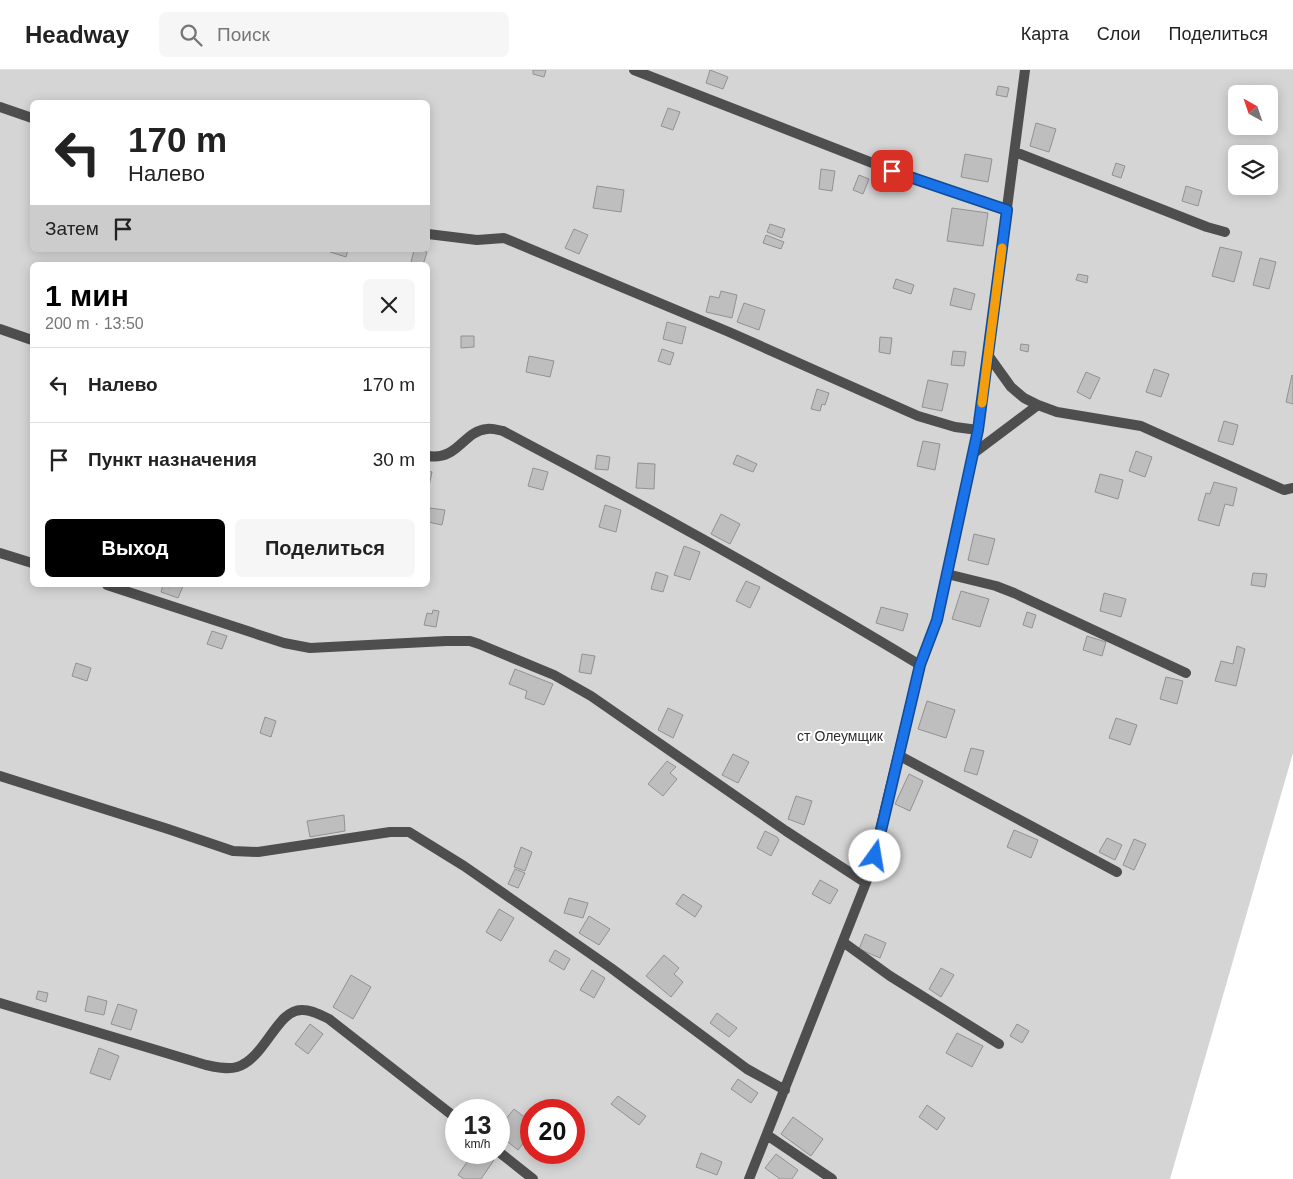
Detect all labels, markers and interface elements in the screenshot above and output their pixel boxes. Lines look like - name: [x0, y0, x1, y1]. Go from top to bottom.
- search box: [159, 12, 509, 57]
- text: Headway: [25, 21, 129, 48]
- icon: search: [177, 21, 205, 49]
- text: Поиск: [217, 24, 270, 45]
- text: Карта: [1021, 24, 1069, 44]
- text: Слои: [1097, 24, 1141, 44]
- text: Поделиться: [1169, 24, 1268, 44]
- north arrow: [1228, 85, 1278, 135]
- map controls: [1228, 85, 1278, 195]
- icon: left: [45, 120, 110, 185]
- text: 170 m: [128, 120, 227, 159]
- button: layers: [1228, 145, 1278, 195]
- pin: [871, 150, 913, 192]
- icon: arrive: [878, 157, 906, 185]
- text: Налево: [128, 161, 205, 186]
- icon: arrive: [109, 215, 137, 243]
- text: Затем: [45, 218, 99, 239]
- text: 1 мин: [45, 279, 129, 312]
- button: close: [363, 279, 415, 331]
- text: 200 m · 13:50: [45, 315, 144, 332]
- icon: left: [45, 371, 73, 399]
- text: Налево: [88, 374, 158, 395]
- text: 170 m: [362, 374, 415, 395]
- icon: arrive: [45, 446, 73, 474]
- text: Пункт назначения: [88, 449, 257, 470]
- text: 30 m: [373, 449, 415, 470]
- button: Выход: [45, 519, 225, 577]
- button: Поделиться: [235, 519, 415, 577]
- park label: ст Олеумщик: [797, 728, 884, 744]
- position arrow: [848, 829, 900, 881]
- speed limit sign: 20: [520, 1099, 585, 1164]
- text: 13: [464, 1111, 491, 1139]
- text: km/h: [464, 1137, 491, 1151]

